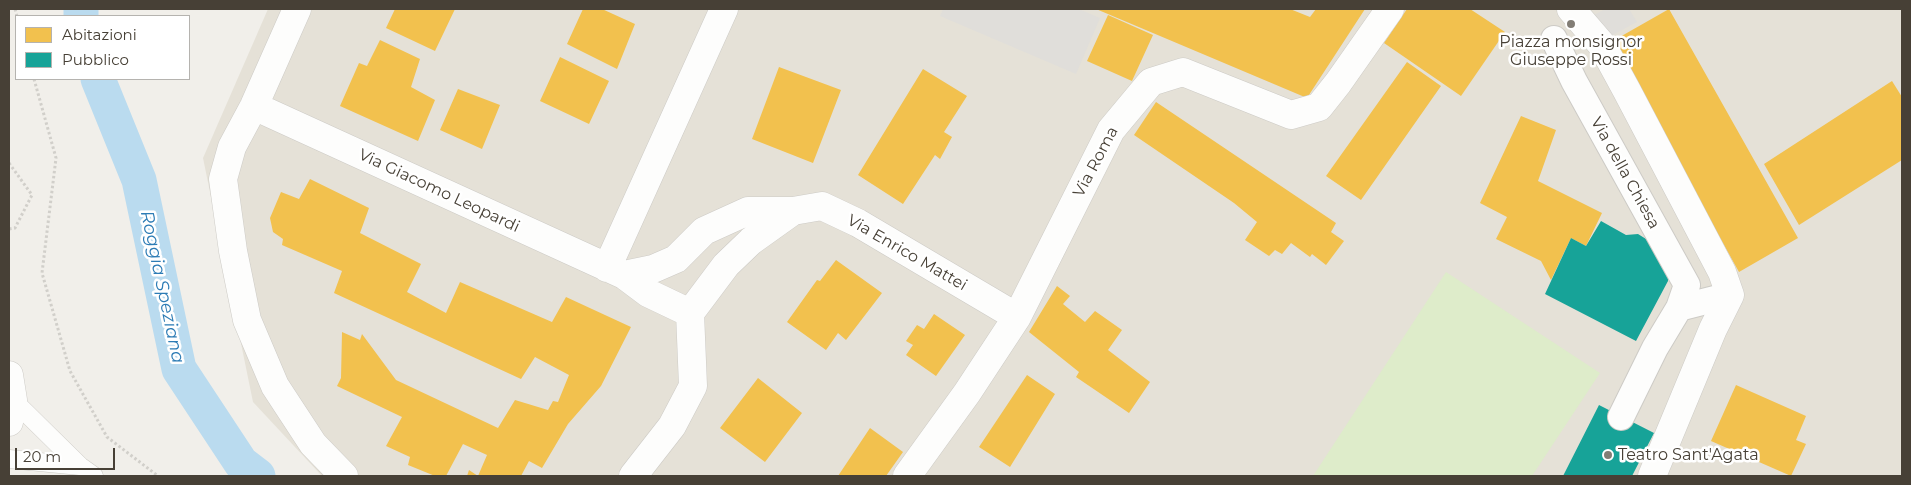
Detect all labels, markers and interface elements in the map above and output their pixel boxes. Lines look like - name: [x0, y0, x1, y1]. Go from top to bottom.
- legend: [15, 15, 190, 80]
- marker: Piazza monsignor Giuseppe Rossi: [1565, 18, 1577, 30]
- text: Abitazioni: [62, 25, 137, 44]
- place label: Piazza monsignor Giuseppe Rossi: [1499, 32, 1643, 70]
- text: Pubblico: [62, 50, 129, 69]
- street label: Via della Chiesa: [1586, 114, 1664, 232]
- street label: Via Roma: [1069, 124, 1123, 200]
- street label: Via Giacomo Leopardi: [355, 145, 523, 237]
- water label: Roggia Speziana: [135, 209, 189, 365]
- street label: Via Enrico Mattei: [844, 211, 970, 295]
- scale bar: [18, 438, 118, 470]
- place label: Teatro Sant'Agata: [1618, 445, 1759, 465]
- text: 20 m: [23, 447, 61, 466]
- marker: Teatro Sant'Agata: [1602, 449, 1614, 461]

